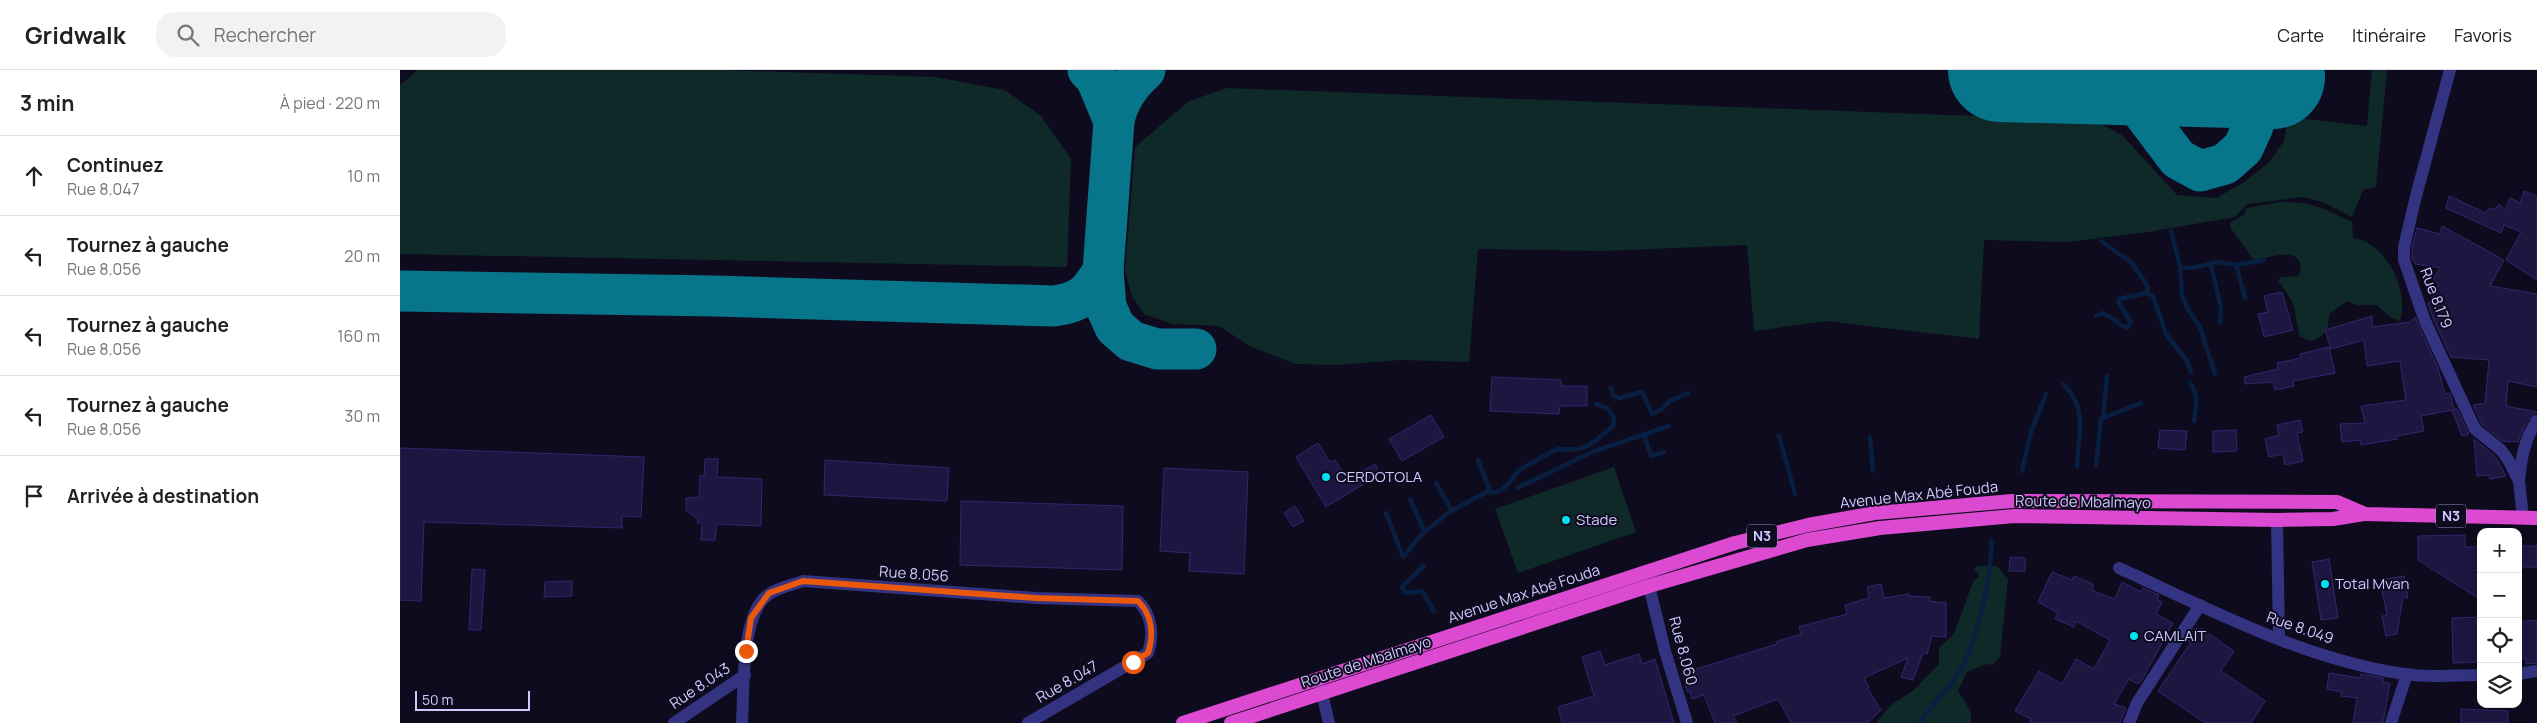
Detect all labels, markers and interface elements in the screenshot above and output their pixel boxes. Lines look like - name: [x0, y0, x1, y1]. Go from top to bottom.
- search box: [156, 12, 506, 57]
- text: Gridwalk: [25, 18, 126, 51]
- icon: search: [174, 21, 202, 49]
- text: Rechercher: [214, 22, 316, 48]
- text: Carte: [2277, 23, 2324, 47]
- text: Itinéraire: [2352, 23, 2426, 47]
- text: Favoris: [2454, 23, 2512, 47]
- text: 3 min: [20, 89, 74, 117]
- text: À pied · 220 m: [280, 92, 380, 114]
- text: Continuez: [67, 152, 164, 178]
- icon: ahead: [20, 162, 48, 190]
- text: 10 m: [347, 165, 380, 187]
- text: Rue 8.047: [67, 178, 140, 200]
- text: Tournez à gauche: [67, 232, 229, 258]
- icon: left: [20, 242, 48, 270]
- text: 20 m: [344, 245, 380, 267]
- text: Rue 8.056: [67, 258, 141, 280]
- street label: Rue 8.179: [2415, 264, 2458, 331]
- text: Tournez à gauche: [67, 312, 229, 338]
- icon: left: [20, 322, 48, 350]
- text: 160 m: [337, 325, 380, 347]
- text: Rue 8.056: [67, 338, 141, 360]
- text: Tournez à gauche: [67, 392, 229, 418]
- icon: left: [20, 402, 48, 430]
- text: 30 m: [345, 405, 380, 427]
- text: Rue 8.056: [67, 418, 141, 440]
- place label: CERDOTOLA: [1336, 466, 1423, 487]
- marker: CERDOTOLA: [1320, 471, 1332, 483]
- street label: Avenue Max Abé Fouda: [1839, 476, 1999, 513]
- icon: arrive: [20, 482, 48, 510]
- text: Arrivée à destination: [67, 483, 259, 509]
- street label: Route de Mbalmayo: [2015, 490, 2151, 513]
- road number: N3: [2436, 504, 2466, 528]
- place label: Stade: [1576, 509, 1617, 530]
- marker: Stade: [1560, 514, 1572, 526]
- road number: N3: [1747, 524, 1777, 548]
- map controls: [2477, 528, 2522, 708]
- button: +: [2477, 528, 2522, 573]
- street label: Avenue Max Abé Fouda: [1445, 559, 1603, 628]
- street label: Rue 8.056: [879, 561, 950, 586]
- place label: Total Mvan: [2335, 573, 2410, 594]
- button: −: [2477, 573, 2522, 618]
- marker: Total Mvan: [2319, 578, 2331, 590]
- street label: Rue 8.049: [2264, 606, 2337, 649]
- street label: Rue 8.060: [1664, 614, 1703, 688]
- button: locate: [2477, 618, 2522, 663]
- place label: CAMLAIT: [2144, 625, 2206, 646]
- marker: CAMLAIT: [2128, 630, 2140, 642]
- street label: Route de Mbalmayo: [1298, 631, 1434, 692]
- route end: [735, 640, 758, 663]
- route start: [1122, 651, 1145, 674]
- street label: Rue 8.047: [1032, 655, 1102, 708]
- street label: Rue 8.043: [665, 658, 734, 714]
- button: layers: [2477, 663, 2522, 708]
- scale bar: [415, 688, 530, 711]
- text: 50 m: [422, 690, 453, 709]

